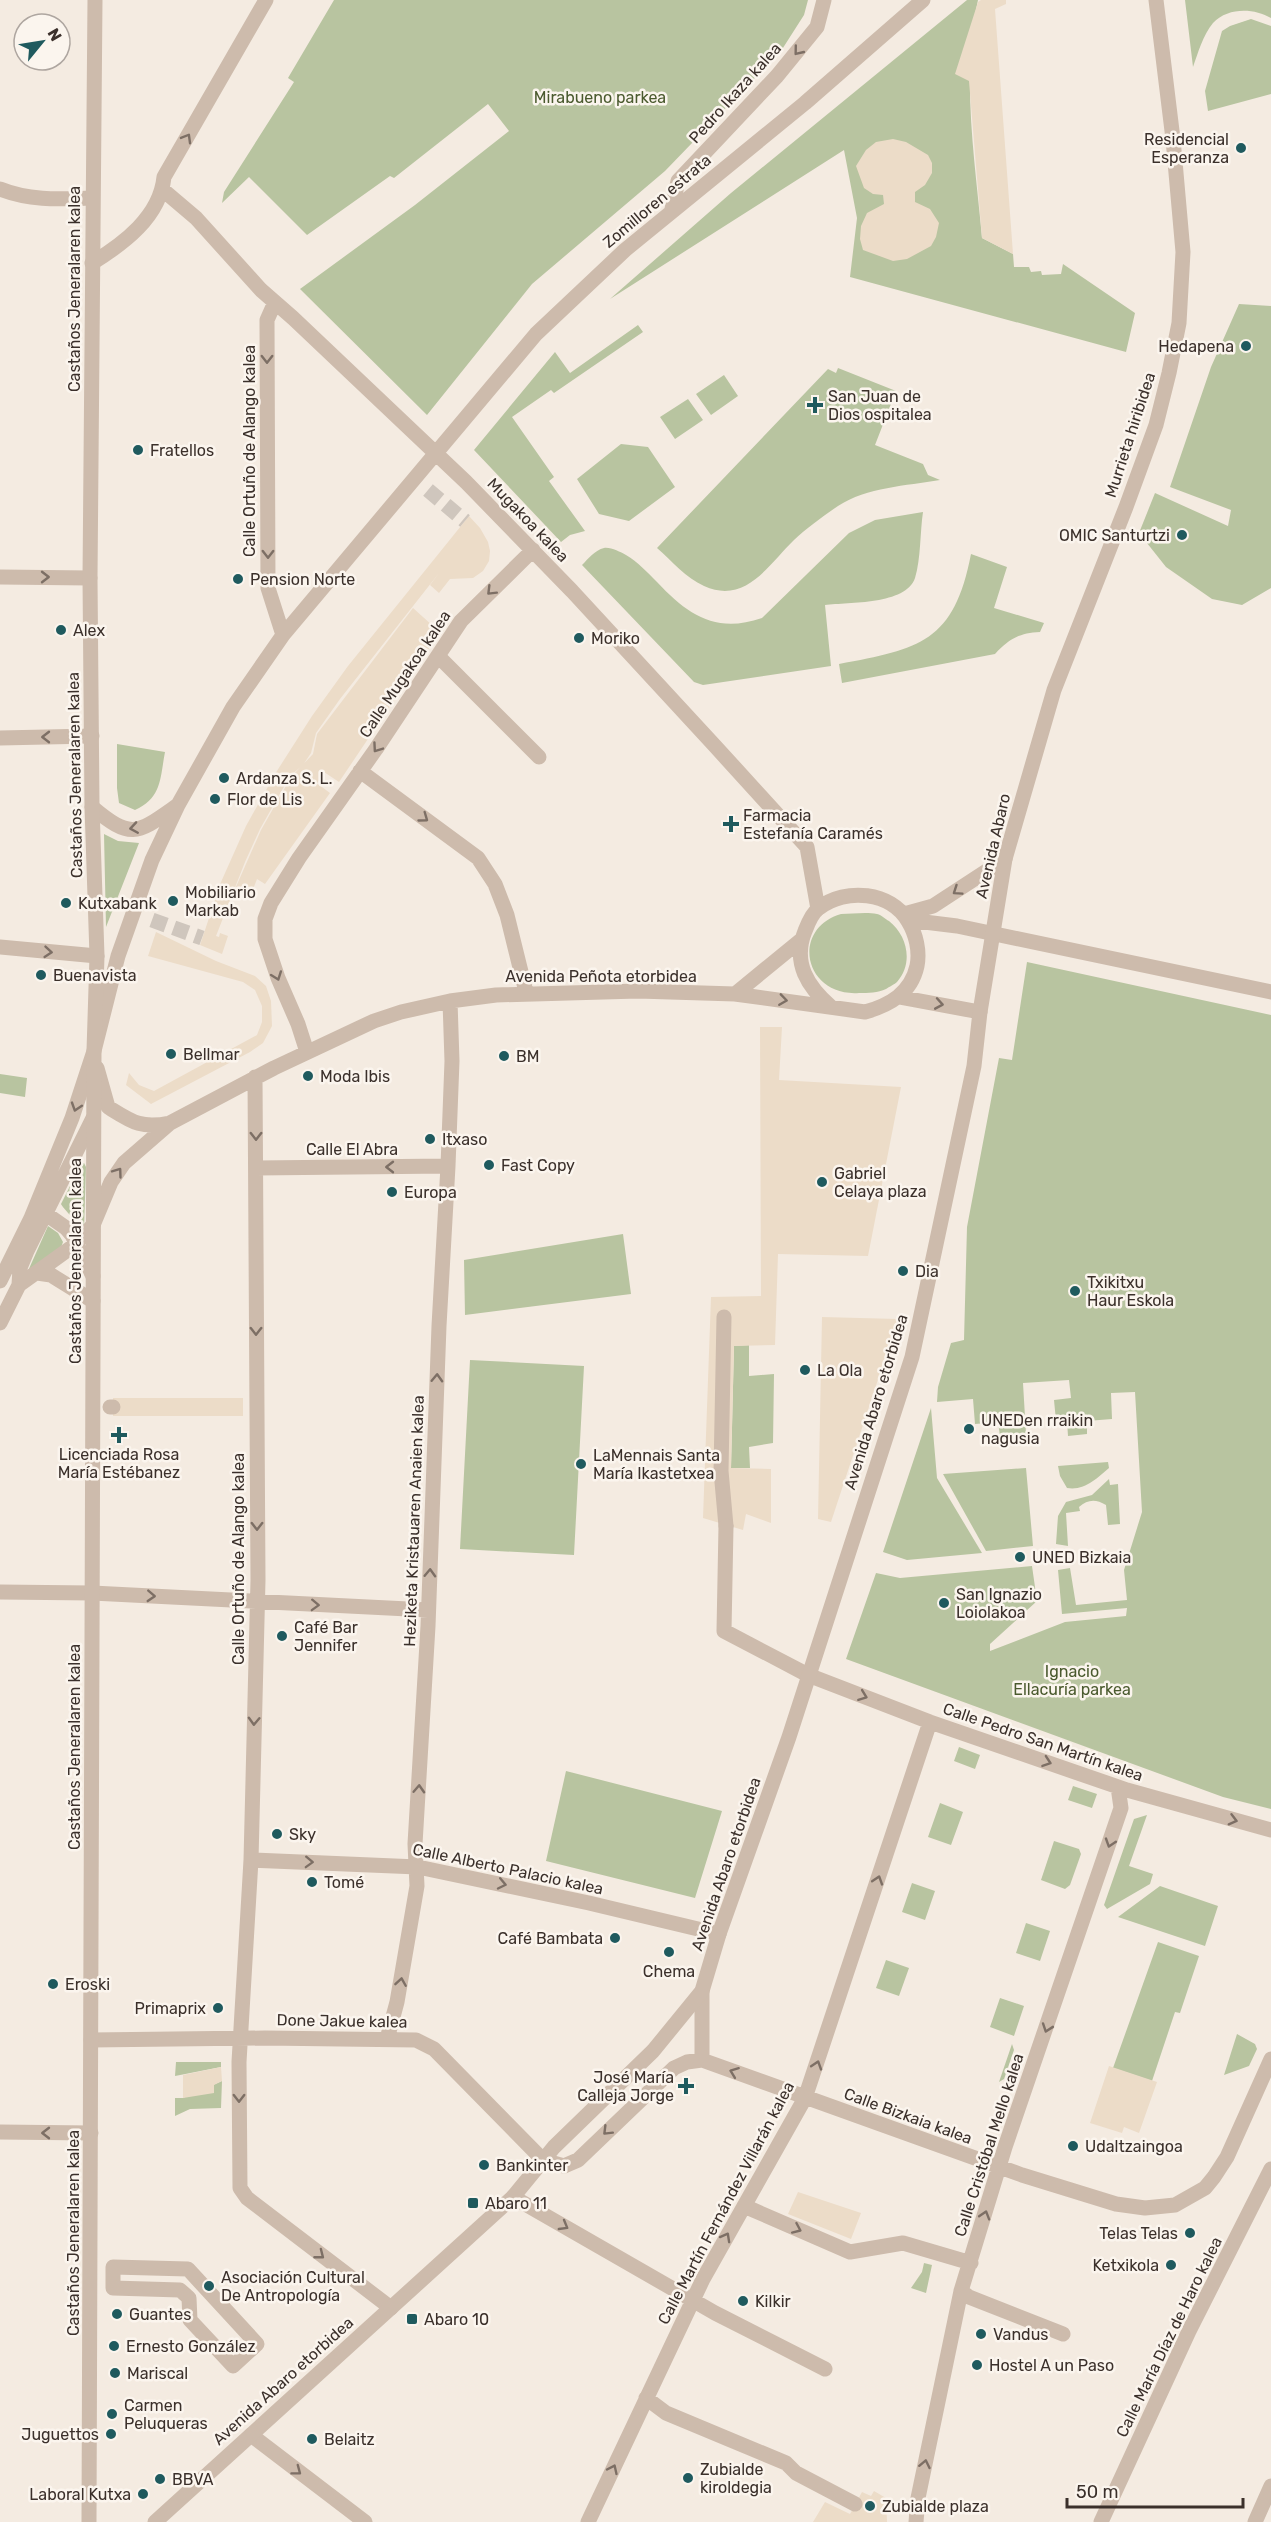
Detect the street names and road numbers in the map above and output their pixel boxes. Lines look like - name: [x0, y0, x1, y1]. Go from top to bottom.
- street label: Pedro Ikaza kalea: [685, 39, 785, 147]
- street label: Zomilloren estrata: [599, 150, 715, 252]
- street label: Castaños Jeneralaren kalea: [65, 186, 84, 392]
- street label: Calle Ortuño de Alango kalea: [240, 345, 259, 557]
- street label: Murrieta hiribidea: [1101, 370, 1159, 500]
- street label: Mugakoa kalea: [483, 474, 573, 566]
- street label: Calle Mugakoa kalea: [355, 607, 455, 741]
- street label: Castaños Jeneralaren kalea: [64, 672, 86, 878]
- street label: Avenida Abaro: [972, 792, 1014, 900]
- street label: Avenida Peñota etorbidea: [505, 967, 697, 986]
- street label: Calle El Abra: [306, 1140, 398, 1159]
- street label: Castaños Jeneralaren kalea: [66, 1158, 85, 1364]
- street label: Avenida Abaro etorbidea: [840, 1312, 912, 1492]
- street label: Heziketa Kristauaren Anaien kalea: [400, 1395, 428, 1647]
- street label: Calle Ortuño de Alango kalea: [229, 1453, 248, 1665]
- street label: Castaños Jeneralaren kalea: [65, 1644, 84, 1850]
- street label: Calle Pedro San Martín kalea: [941, 1699, 1145, 1785]
- street label: Avenida Abaro etorbidea: [687, 1775, 765, 1953]
- street label: Calle Alberto Palacio kalea: [411, 1840, 605, 1898]
- street label: Done Jakue kalea: [276, 2010, 408, 2032]
- street label: Calle Cristóbal Mello kalea: [950, 2051, 1028, 2239]
- street label: Calle Martín Fernández Villarán kalea: [654, 2078, 798, 2328]
- street label: Calle Bizkaia kalea: [841, 2084, 975, 2148]
- street label: Castaños Jeneralaren kalea: [64, 2130, 83, 2336]
- street label: Calle María Díaz de Haro kalea: [1112, 2234, 1226, 2440]
- street label: Avenida Abaro etorbidea: [209, 2313, 357, 2449]

